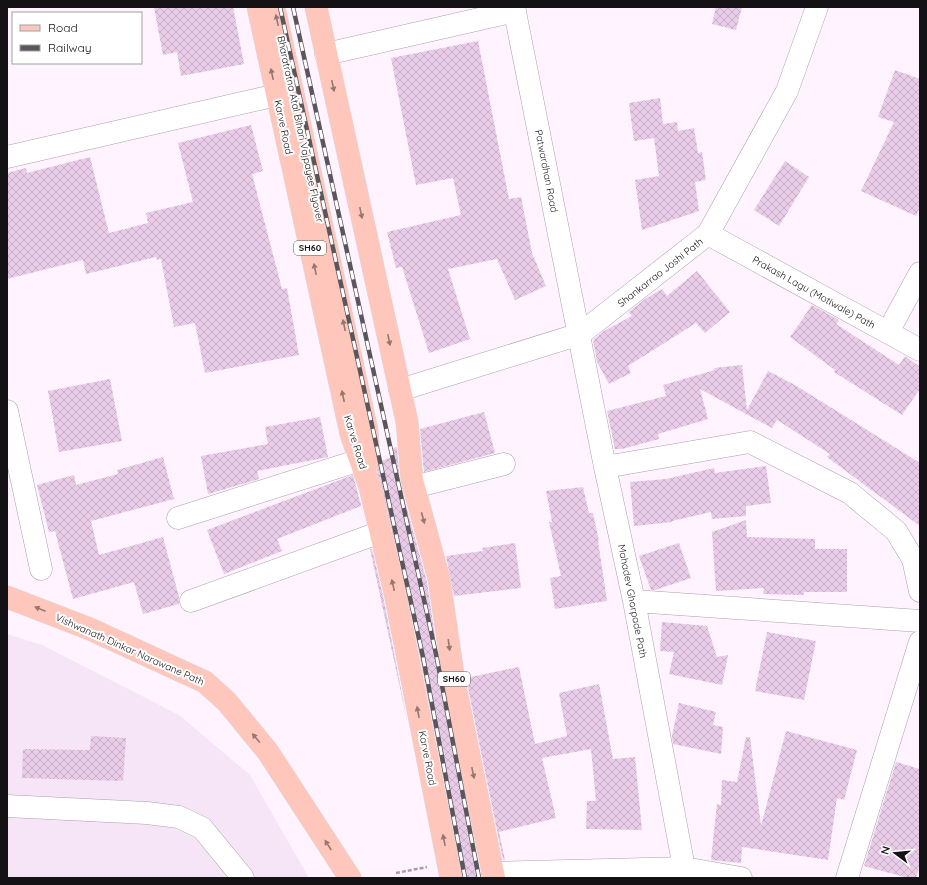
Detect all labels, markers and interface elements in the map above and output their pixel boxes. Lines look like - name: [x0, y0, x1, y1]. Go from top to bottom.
- legend: [12, 12, 142, 64]
- one-way arrow: [273, 14, 279, 26]
- text: Road: [48, 20, 78, 35]
- street label: Bharatratna Atal Bihari Vajpayee Flyover: [274, 35, 327, 224]
- text: Railway: [48, 40, 92, 55]
- one-way arrow: [269, 67, 275, 80]
- one-way arrow: [331, 80, 337, 92]
- street label: Karve Road: [271, 99, 296, 156]
- street label: Patwardhan Road: [532, 129, 561, 214]
- one-way arrow: [359, 207, 365, 219]
- street label: Shankarrao Joshi Path: [615, 235, 706, 310]
- road number: SH60: [294, 241, 326, 255]
- street label: Prakash Lagu (Motiwale) Path: [750, 253, 878, 332]
- one-way arrow: [311, 263, 317, 275]
- one-way arrow: [340, 318, 346, 331]
- one-way arrow: [387, 334, 393, 346]
- one-way arrow: [339, 390, 345, 402]
- street label: Karve Road: [341, 414, 370, 471]
- one-way arrow: [420, 512, 426, 524]
- street label: Mahadev Ghorpade Path: [615, 543, 650, 659]
- one-way arrow: [390, 579, 396, 591]
- one-way arrow: [35, 606, 46, 612]
- street label: Vishwanath Dinkar Narawane Path: [53, 611, 206, 688]
- one-way arrow: [446, 639, 452, 651]
- road number: SH60: [438, 672, 470, 686]
- one-way arrow: [415, 706, 421, 718]
- street label: Karve Road: [416, 730, 439, 787]
- one-way arrow: [251, 732, 260, 743]
- one-way arrow: [470, 767, 476, 779]
- north arrow: [875, 833, 915, 873]
- one-way arrow: [440, 834, 446, 846]
- one-way arrow: [325, 840, 332, 851]
- text: N: [878, 844, 893, 856]

